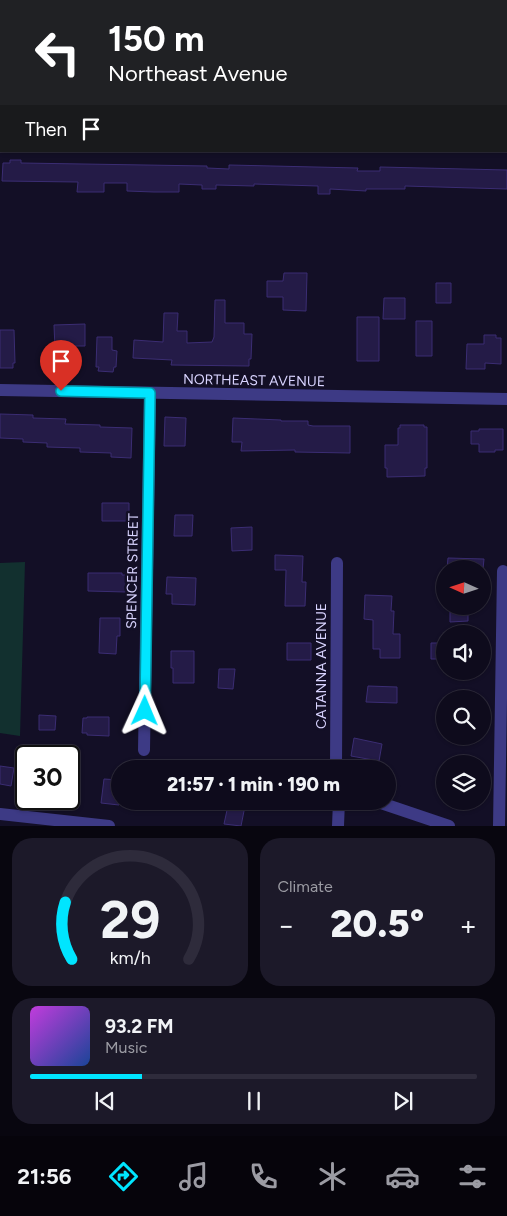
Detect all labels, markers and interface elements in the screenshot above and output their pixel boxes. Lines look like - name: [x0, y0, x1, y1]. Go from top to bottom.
- text: 150 m: [108, 18, 205, 60]
- icon: left: [25, 20, 90, 85]
- text: Northeast Avenue: [108, 60, 287, 87]
- icon: arrive: [77, 115, 105, 143]
- text: Then: [25, 118, 67, 141]
- pin: [40, 340, 82, 391]
- icon: arrive: [47, 347, 75, 375]
- street label: NORTHEAST AVENUE: [183, 371, 325, 390]
- street label: SPENCER STREET: [123, 513, 142, 629]
- north arrow: [436, 560, 491, 615]
- map controls: [436, 560, 491, 810]
- street label: CATANNA AVENUE: [313, 603, 330, 729]
- button: sound: [436, 625, 491, 680]
- position arrow: [118, 684, 170, 736]
- button: search: [436, 690, 491, 745]
- speed limit sign: 30: [15, 745, 80, 810]
- button: layers: [436, 755, 491, 810]
- text: 21:57 · 1 min · 190 m: [167, 773, 340, 796]
- text: Climate: [278, 877, 333, 896]
- text: 29: [100, 889, 160, 951]
- text: 20.5°: [330, 901, 424, 947]
- text: −: [278, 908, 295, 942]
- text: +: [460, 908, 477, 942]
- text: km/h: [109, 947, 150, 968]
- text: 93.2 FM: [105, 1015, 174, 1038]
- text: Music: [105, 1038, 147, 1057]
- icon: previous: [91, 1087, 119, 1115]
- icon: pause: [240, 1087, 268, 1115]
- icon: next: [389, 1087, 417, 1115]
- icon: directions: [106, 1159, 141, 1194]
- icon: music: [176, 1159, 211, 1194]
- icon: phone: [246, 1159, 281, 1194]
- icon: climate: [315, 1159, 350, 1194]
- icon: car: [385, 1159, 420, 1194]
- icon: filters: [455, 1159, 490, 1194]
- text: 21:56: [17, 1163, 72, 1190]

